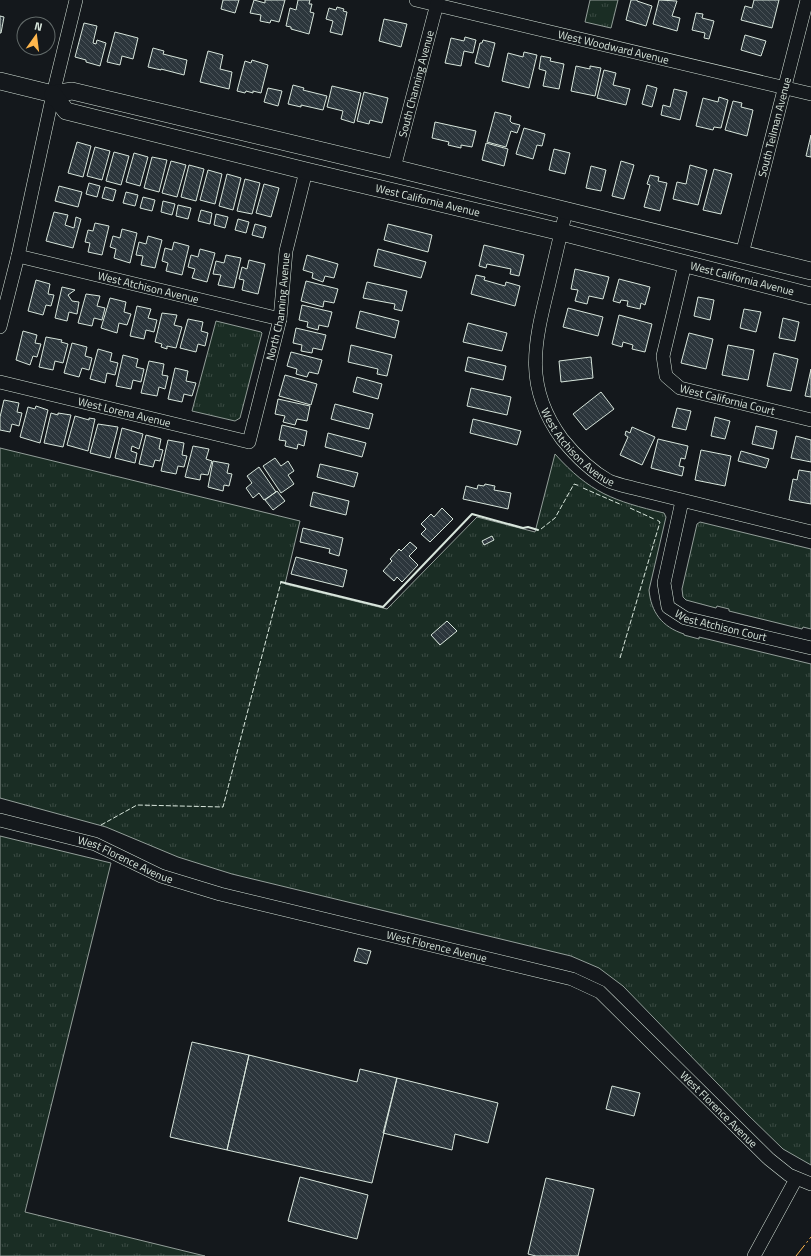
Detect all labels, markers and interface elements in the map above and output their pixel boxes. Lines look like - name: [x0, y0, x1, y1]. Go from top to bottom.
- north arrow: [16, 16, 56, 56]
- text: N: [33, 18, 44, 35]
- street label: West Woodward Avenue: [556, 26, 671, 68]
- street label: South Channing Avenue: [394, 28, 438, 139]
- street label: South Teilman Avenue: [754, 75, 795, 179]
- street label: West California Avenue: [374, 180, 482, 220]
- street label: North Channing Avenue: [262, 251, 294, 362]
- street label: West California Avenue: [688, 257, 796, 299]
- street label: West Atchison Avenue: [96, 267, 201, 307]
- street label: West California Court: [678, 380, 777, 419]
- street label: West Lorena Avenue: [76, 393, 173, 431]
- street label: West Atchison Avenue: [537, 405, 617, 490]
- street label: West Atchison Court: [672, 605, 768, 645]
- street label: West Florence Avenue: [76, 832, 175, 887]
- street label: West Florence Avenue: [385, 926, 489, 966]
- street label: West Florence Avenue: [677, 1067, 761, 1152]

